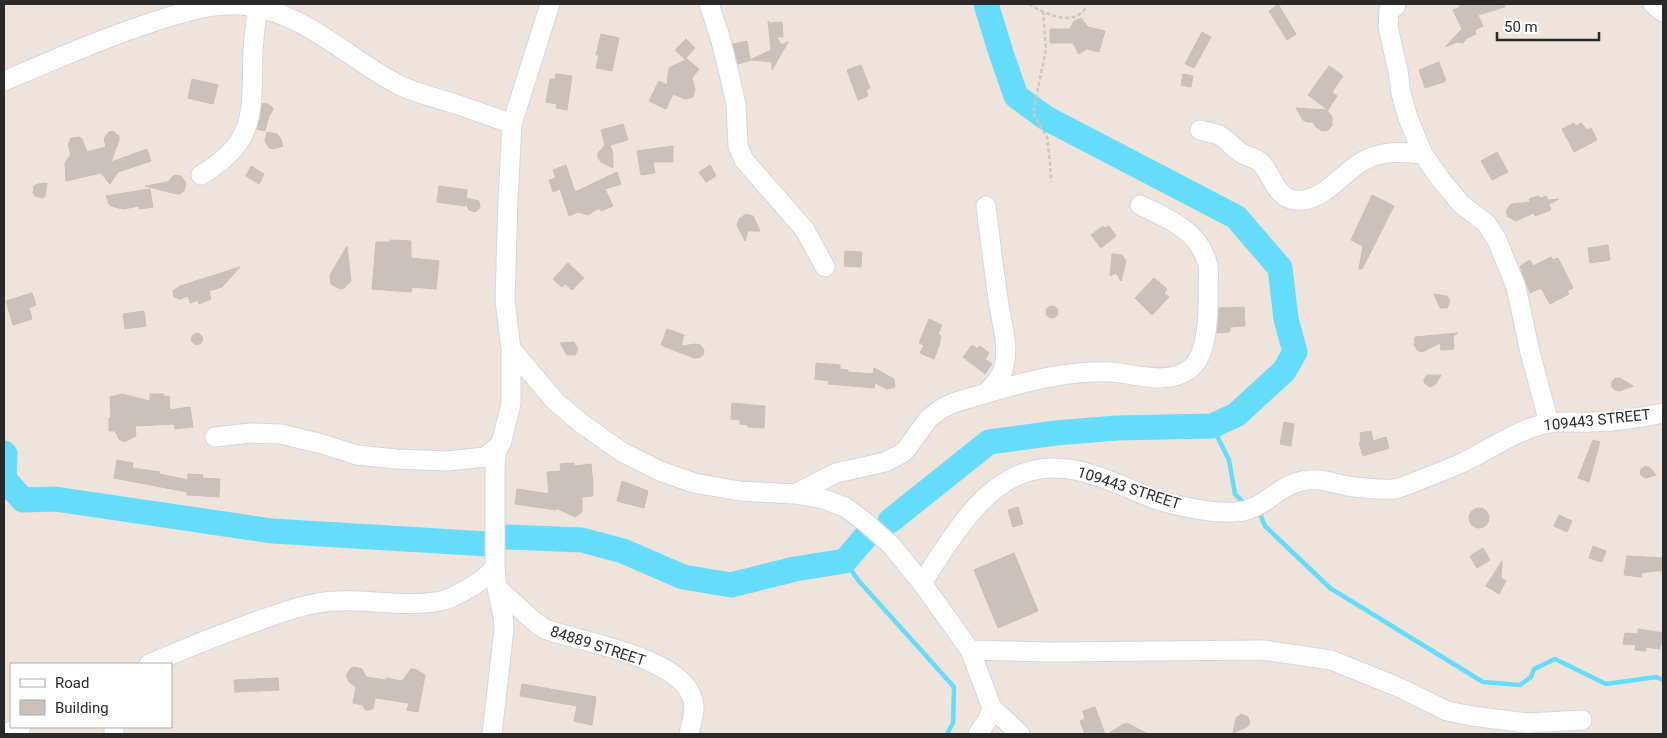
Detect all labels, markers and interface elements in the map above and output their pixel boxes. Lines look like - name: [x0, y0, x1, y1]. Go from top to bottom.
- scale bar: [1497, 10, 1600, 42]
- text: 50 m: [1504, 18, 1538, 36]
- street label: 109443 STREET: [1543, 405, 1651, 435]
- street label: 109443 STREET: [1075, 463, 1183, 513]
- street label: 84889 STREET: [548, 622, 648, 670]
- legend: [10, 663, 172, 728]
- text: Road: [55, 674, 89, 692]
- text: Building: [55, 699, 109, 717]

